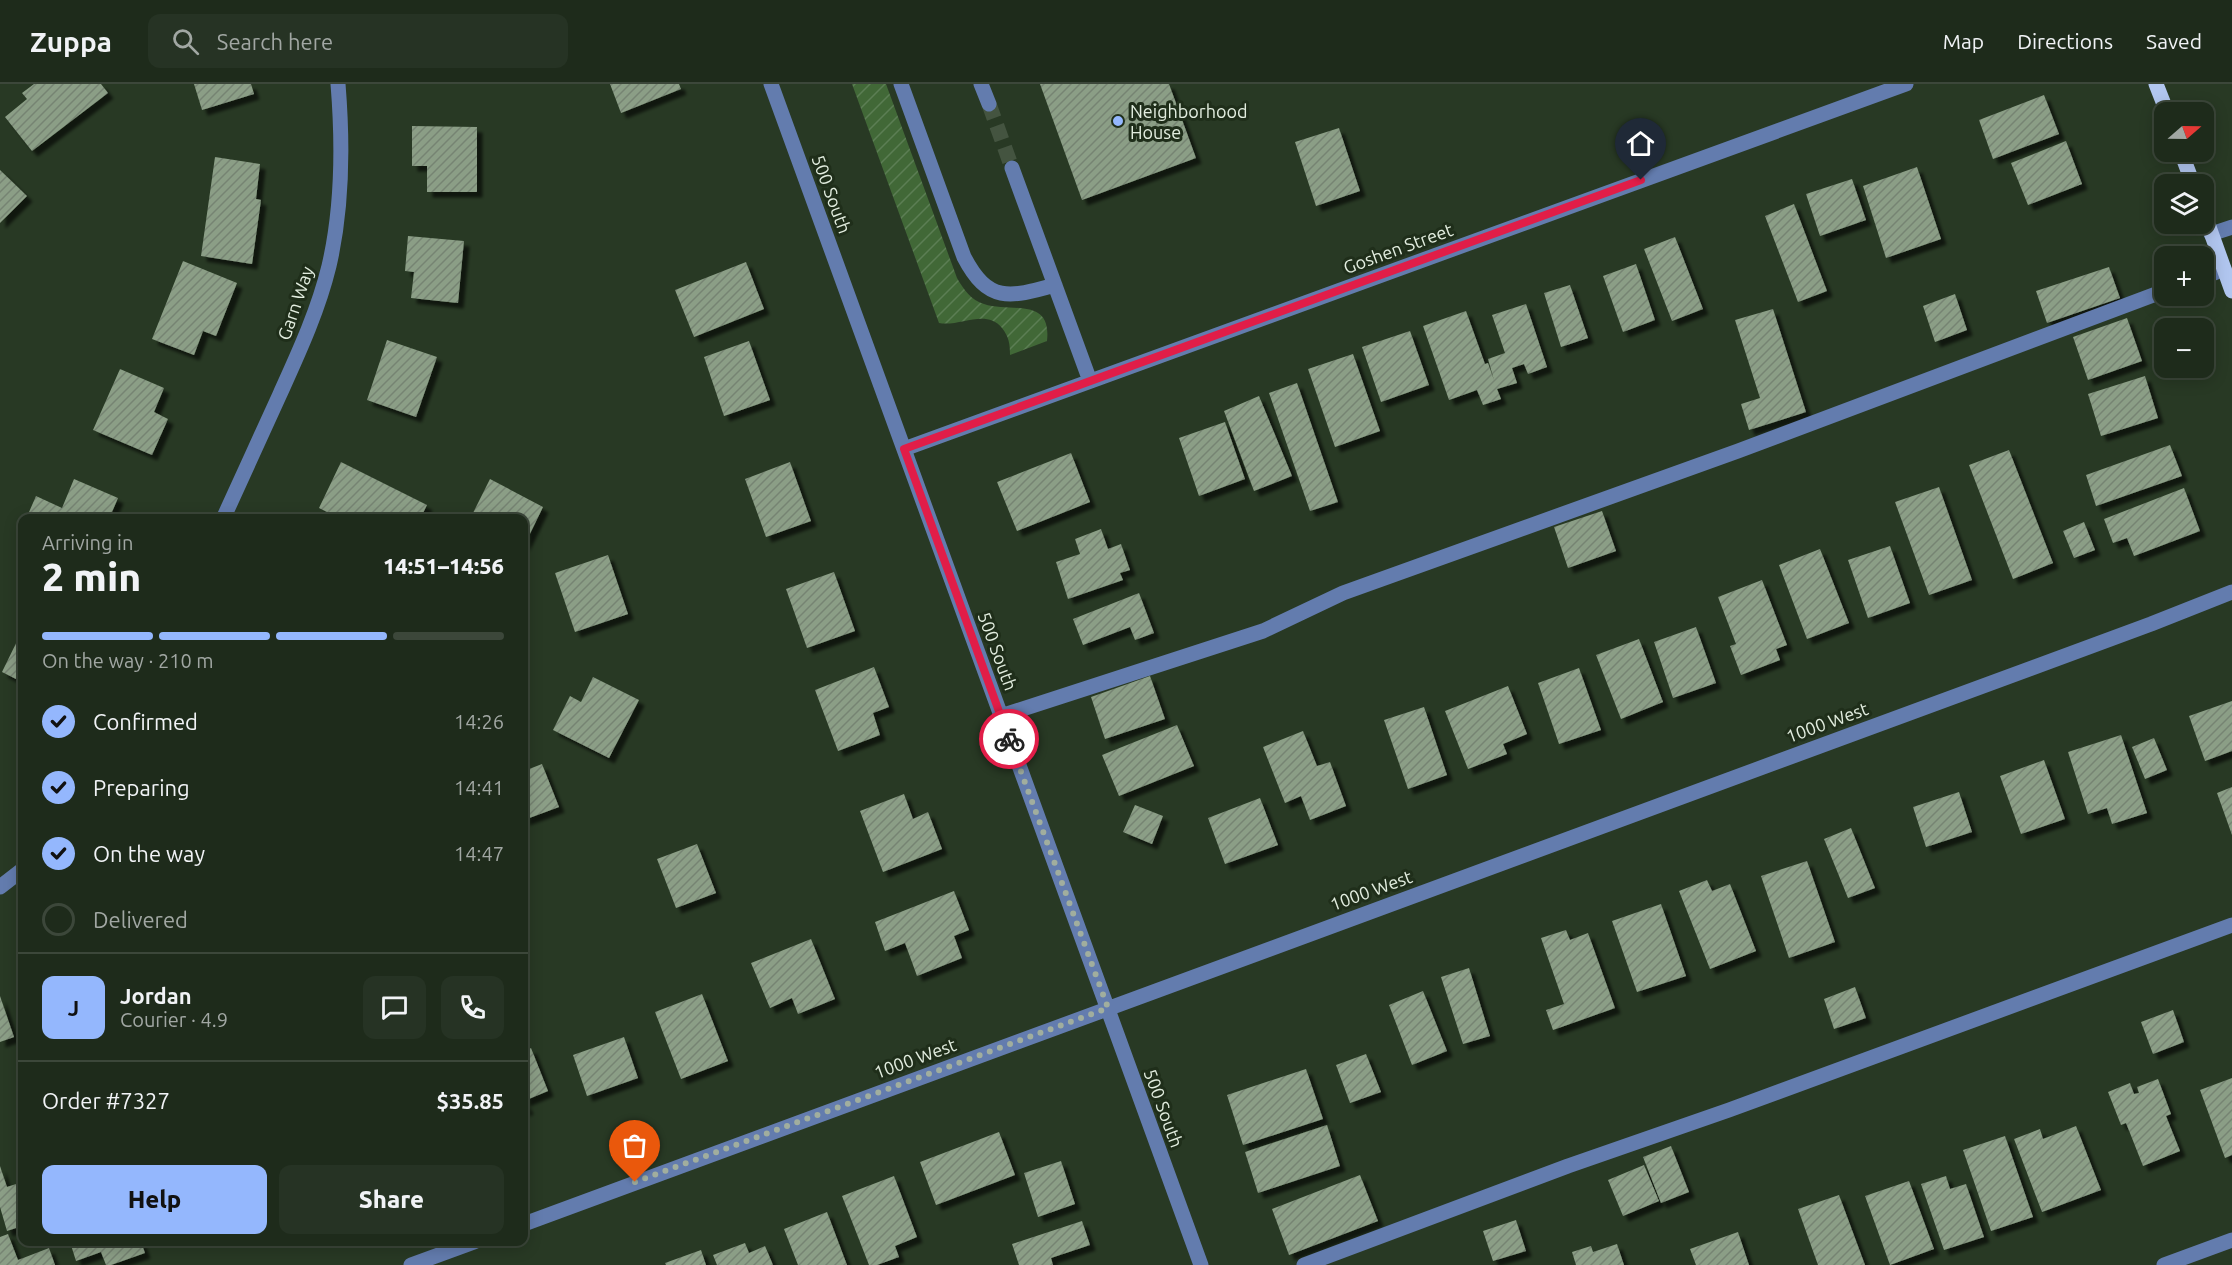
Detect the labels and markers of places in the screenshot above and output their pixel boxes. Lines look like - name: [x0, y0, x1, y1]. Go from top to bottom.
- place label: Neighborhood House: [1130, 101, 1248, 142]
- marker: Neighborhood House: [1111, 114, 1125, 128]
- pin: [1615, 118, 1666, 180]
- pin: [609, 1120, 660, 1182]

